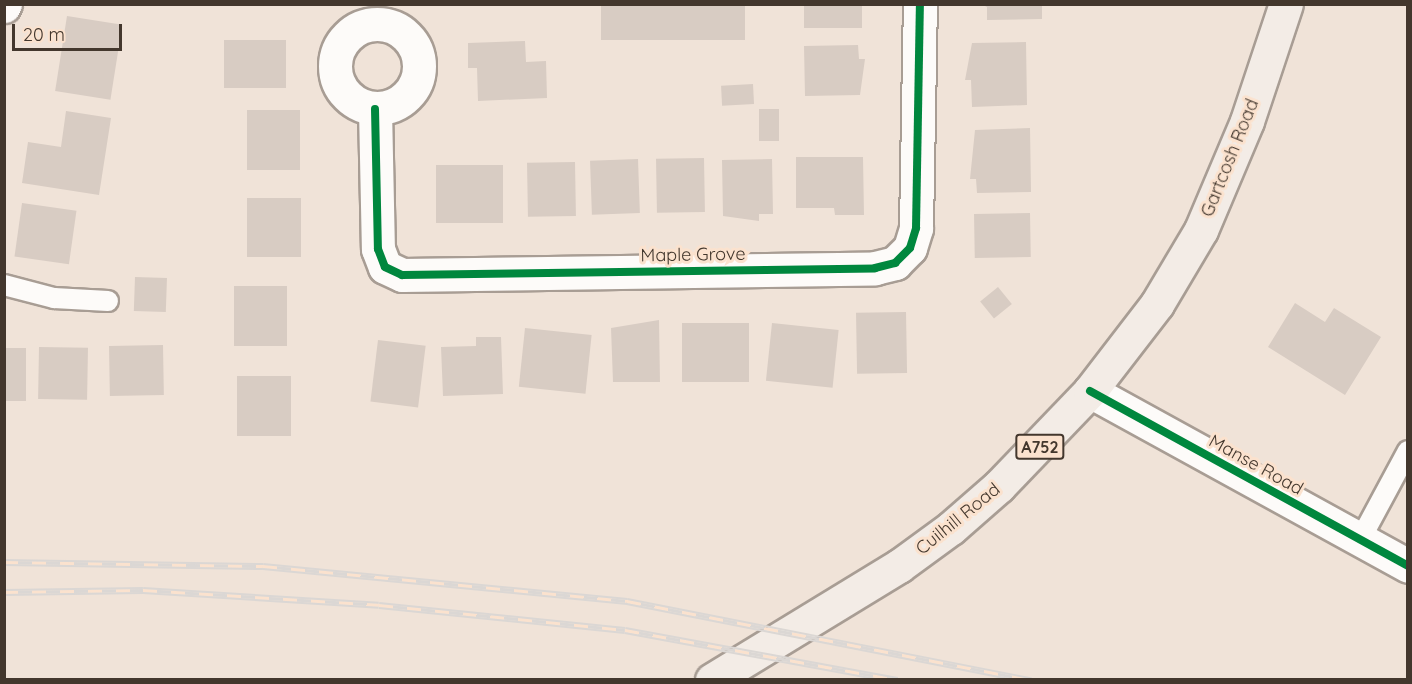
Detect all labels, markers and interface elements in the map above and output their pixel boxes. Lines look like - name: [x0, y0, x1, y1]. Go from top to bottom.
- scale bar: [15, 12, 124, 50]
- text: 20 m: [23, 23, 65, 46]
- street label: Gartcosh Road: [1197, 96, 1263, 220]
- street label: Maple Grove: [640, 243, 746, 267]
- street label: Manse Road: [1205, 430, 1307, 500]
- road number: A752: [1014, 434, 1066, 460]
- street label: Cuilhill Road: [912, 479, 1004, 559]

